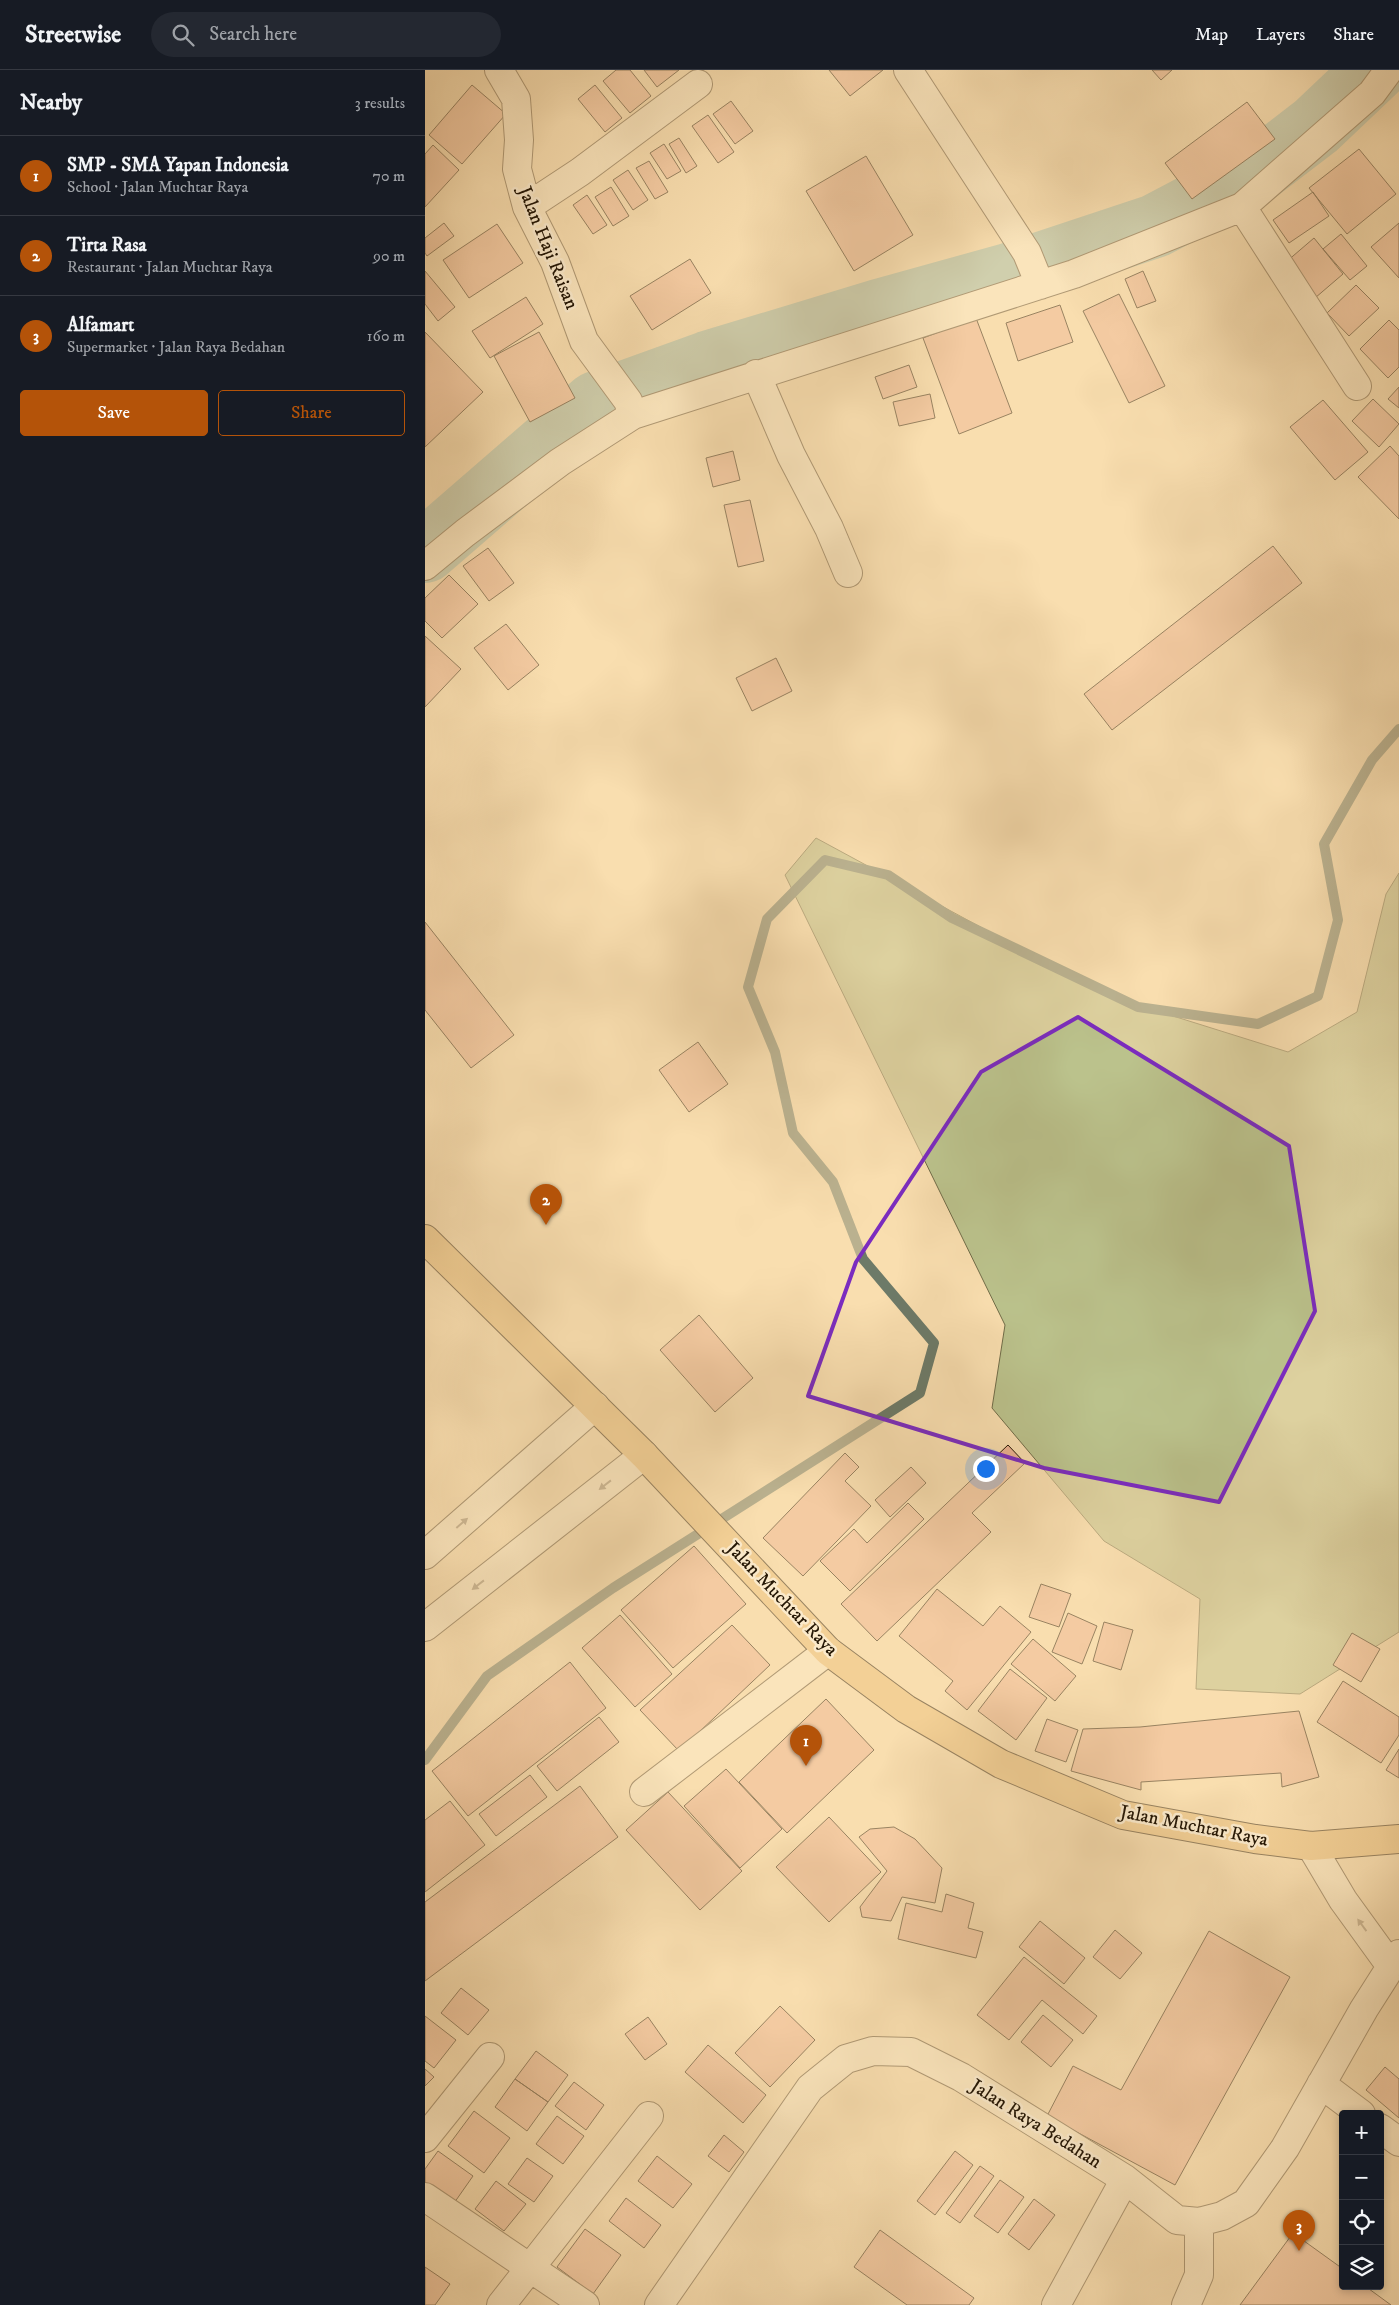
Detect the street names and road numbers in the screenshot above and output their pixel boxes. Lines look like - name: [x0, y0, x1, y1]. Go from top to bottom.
- street label: Jalan Haji Raisan: [512, 181, 583, 313]
- street label: Jalan Muchtar Raya: [720, 1536, 842, 1661]
- street label: Jalan Muchtar Raya: [1116, 1800, 1270, 1852]
- street label: Jalan Raya Bedahan: [965, 2073, 1106, 2174]

